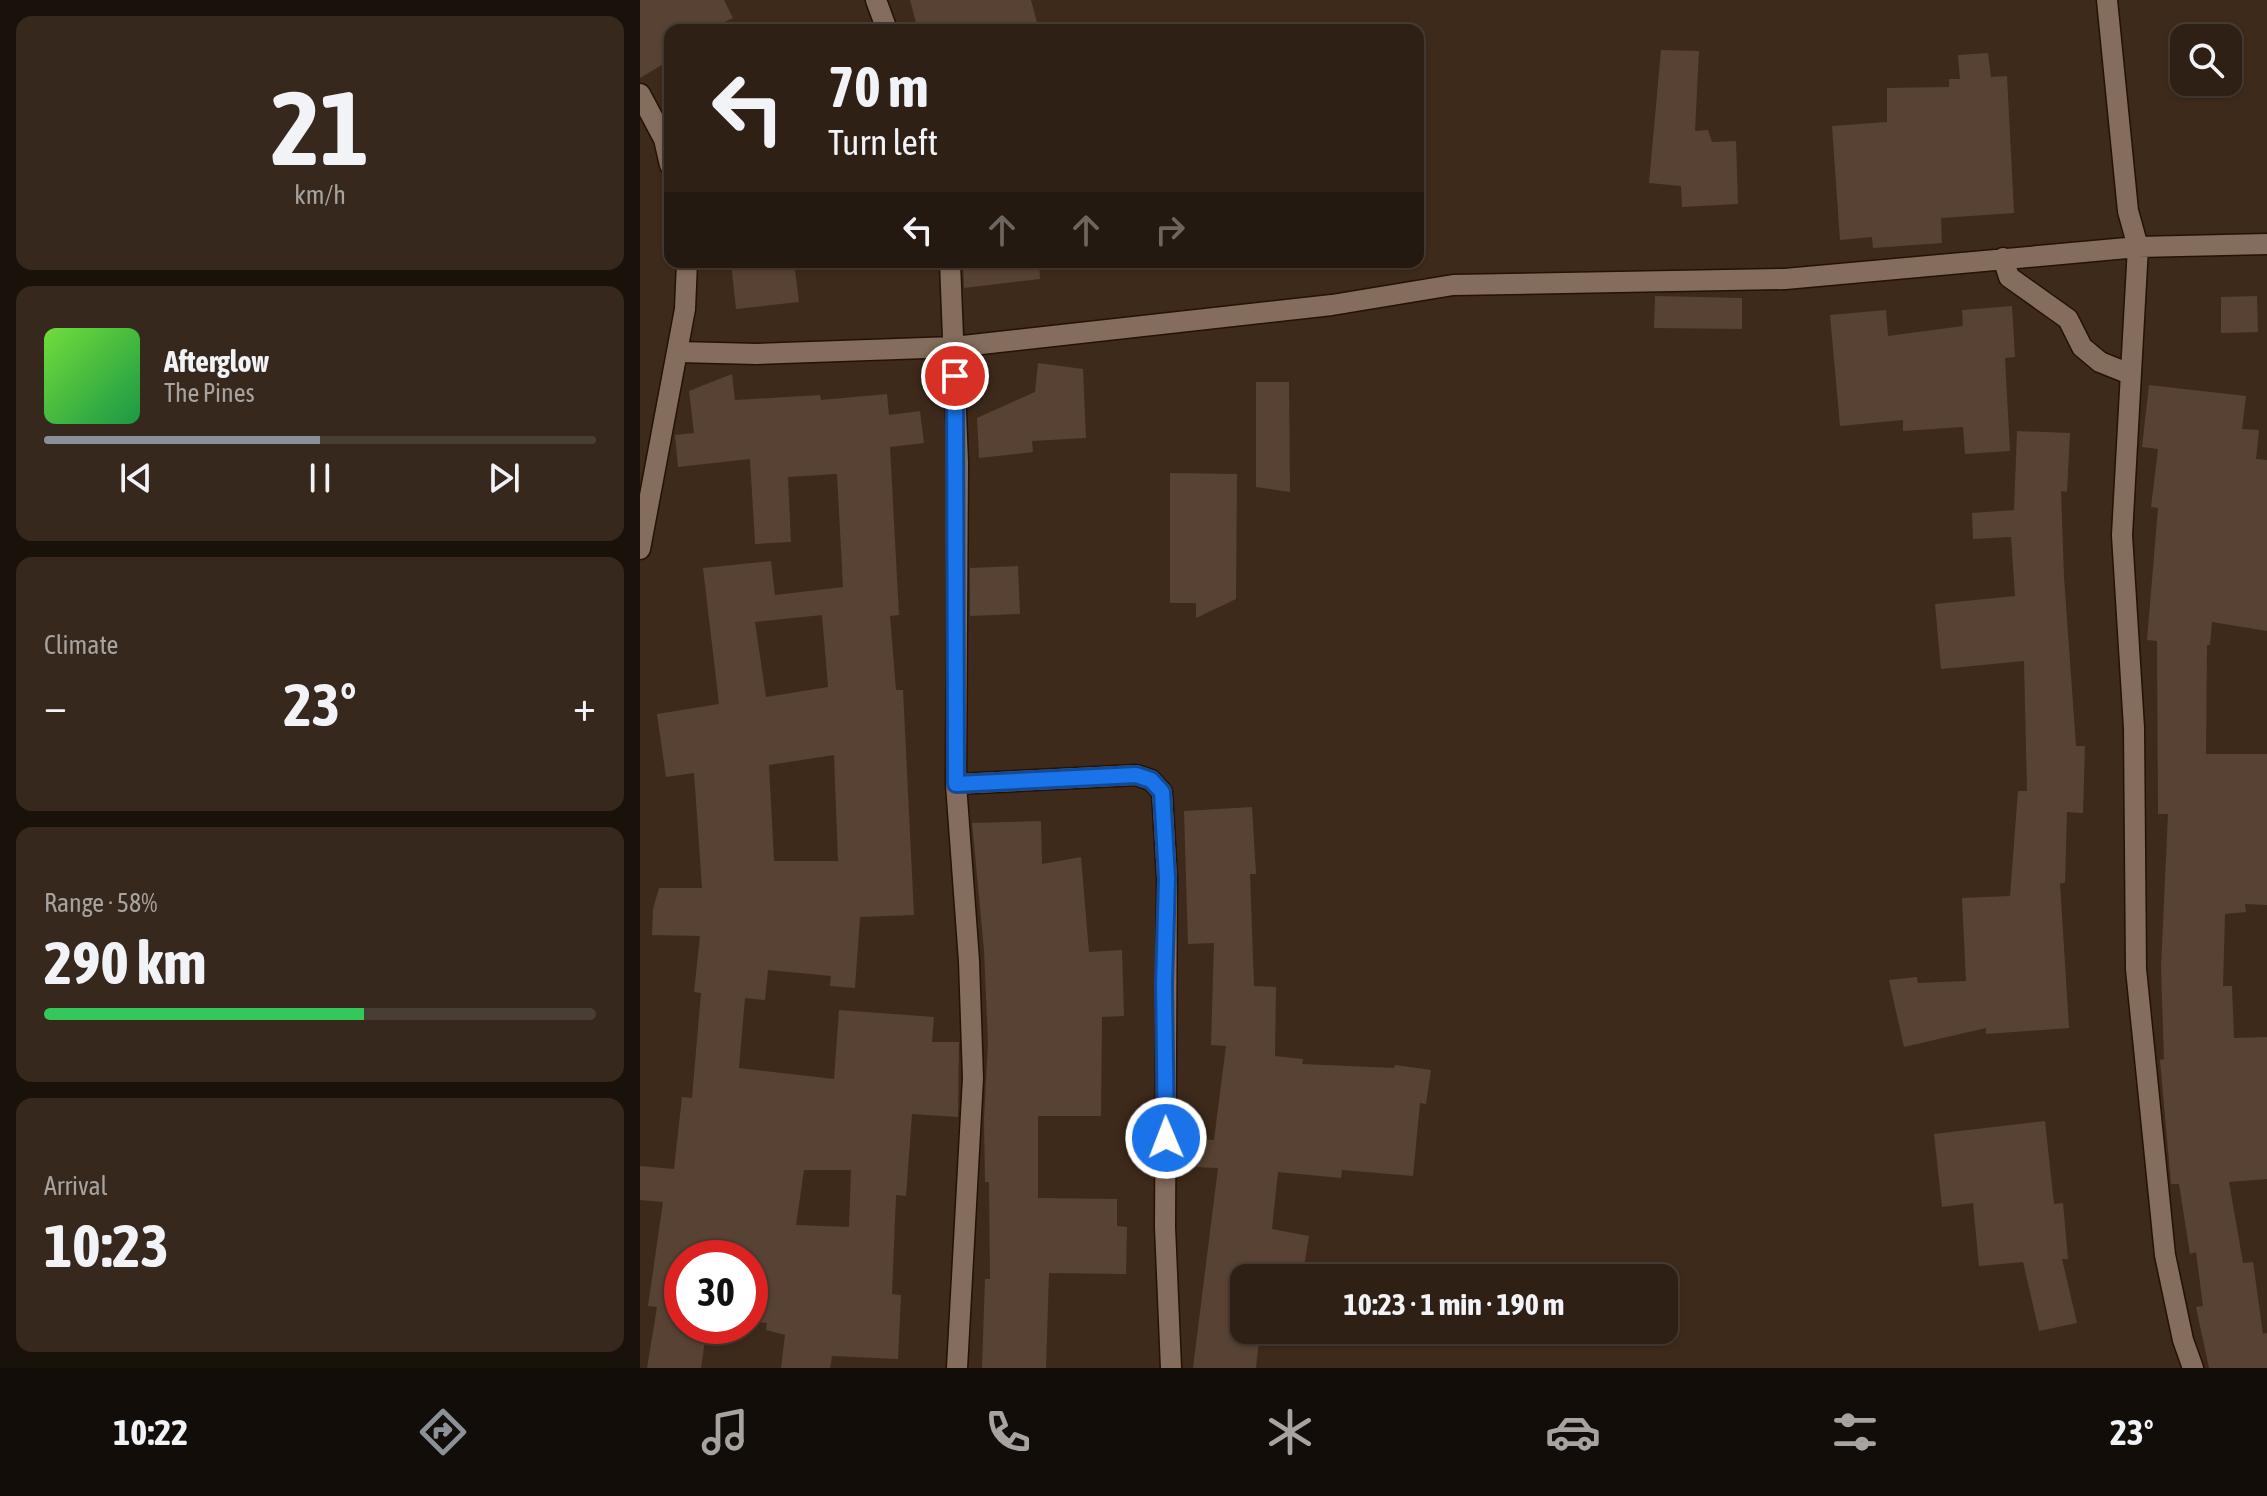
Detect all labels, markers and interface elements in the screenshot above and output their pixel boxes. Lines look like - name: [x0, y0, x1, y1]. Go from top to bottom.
- map controls: [2170, 24, 2242, 96]
- button: search: [2170, 24, 2242, 96]
- text: 70 m: [828, 55, 929, 119]
- icon: left: [696, 56, 800, 160]
- text: 21: [271, 68, 369, 187]
- text: Turn left: [828, 121, 938, 163]
- text: km/h: [294, 180, 346, 210]
- icon: left: [896, 208, 940, 252]
- icon: ahead: [980, 208, 1024, 252]
- icon: ahead: [1064, 208, 1108, 252]
- icon: right: [1148, 208, 1192, 252]
- pin: [921, 342, 989, 410]
- text: Afterglow: [164, 344, 269, 378]
- icon: arrive: [933, 354, 977, 398]
- text: The Pines: [164, 378, 255, 408]
- icon: previous: [114, 456, 158, 500]
- icon: pause: [298, 456, 342, 500]
- icon: next: [482, 456, 526, 500]
- text: Climate: [44, 630, 118, 660]
- text: 23°: [284, 670, 356, 739]
- text: −: [44, 680, 67, 730]
- text: +: [573, 680, 596, 730]
- text: Range · 58%: [44, 888, 157, 918]
- text: 290 km: [44, 928, 206, 997]
- position arrow: [1124, 1096, 1208, 1180]
- text: Arrival: [44, 1171, 108, 1201]
- text: 10:23: [44, 1211, 169, 1280]
- speed limit sign: 30: [664, 1240, 768, 1344]
- text: 10:23 · 1 min · 190 m: [1344, 1287, 1564, 1321]
- icon: directions: [415, 1404, 471, 1460]
- icon: music: [697, 1404, 753, 1460]
- icon: phone: [980, 1404, 1036, 1460]
- icon: climate: [1262, 1404, 1318, 1460]
- icon: car: [1545, 1404, 1601, 1460]
- icon: filters: [1827, 1404, 1883, 1460]
- text: 10:22: [113, 1411, 188, 1453]
- text: 23°: [2110, 1411, 2154, 1453]

